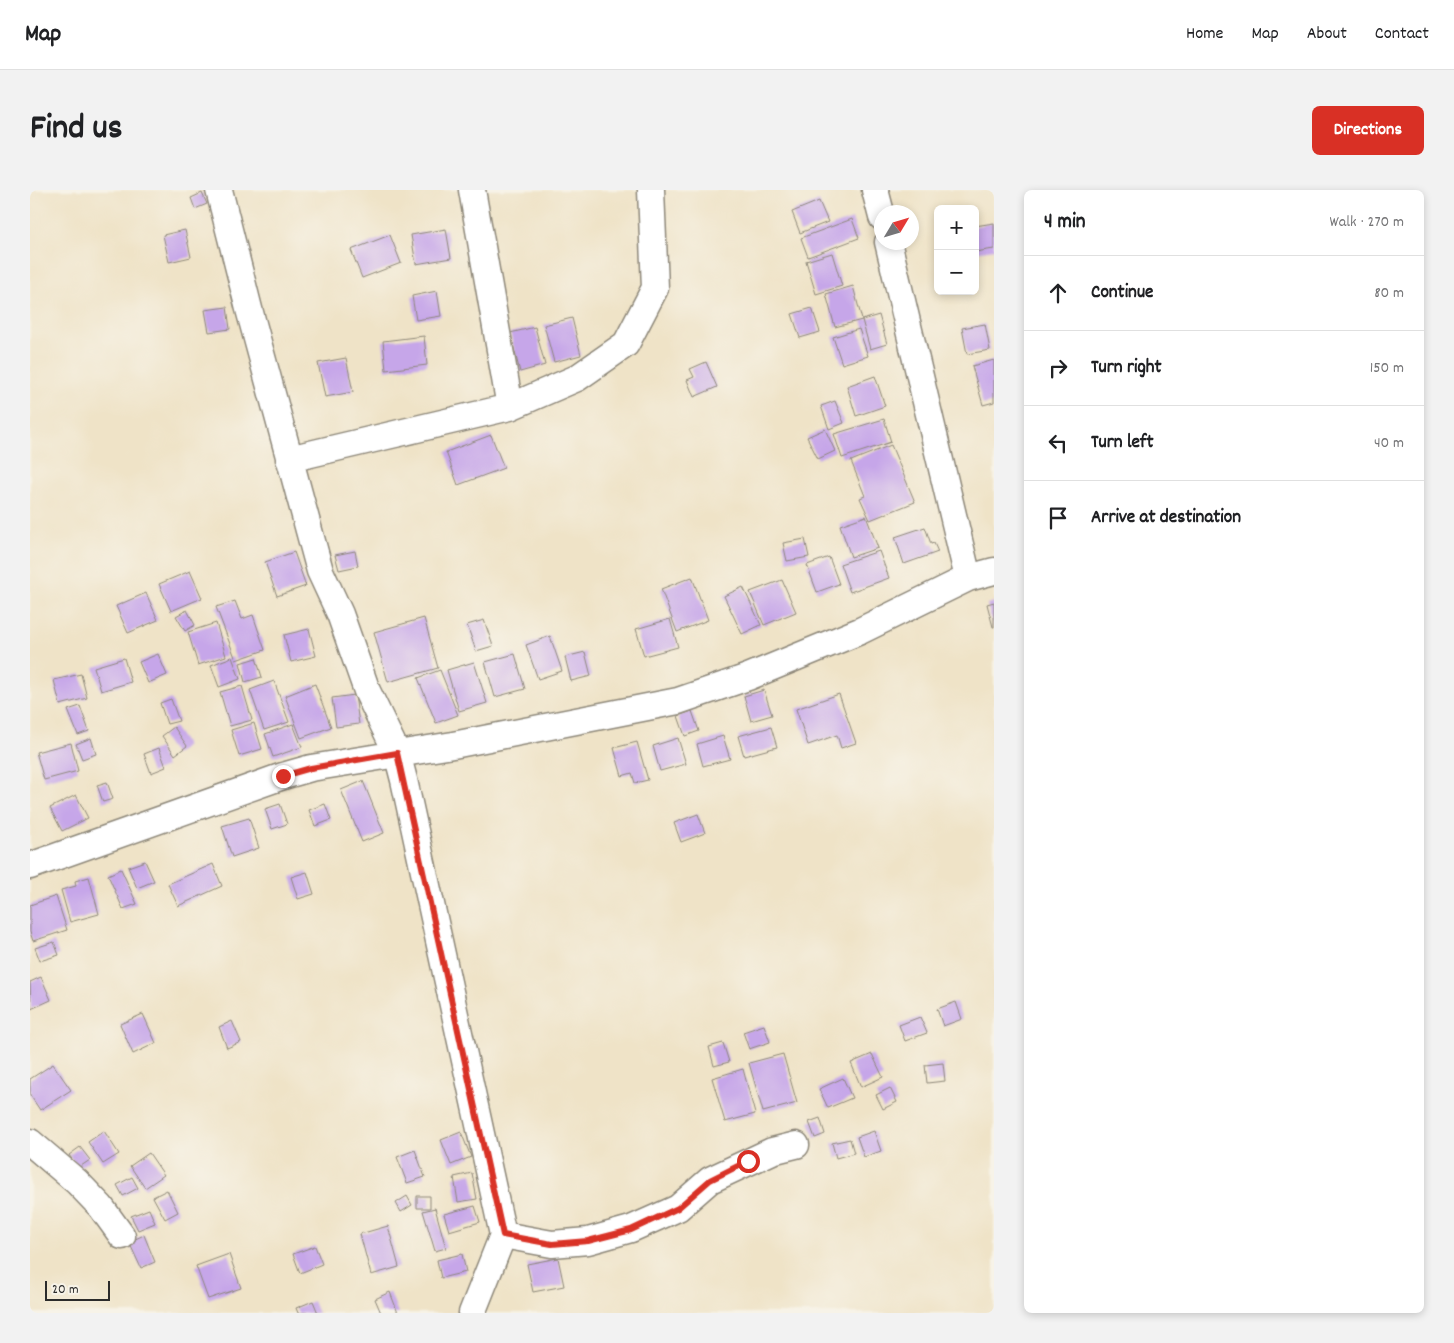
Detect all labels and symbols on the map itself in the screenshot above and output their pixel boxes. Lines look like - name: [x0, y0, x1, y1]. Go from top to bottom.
- north arrow: [874, 205, 919, 250]
- route end: [272, 765, 295, 788]
- route start: [737, 1150, 760, 1173]
- scale bar: [45, 1278, 110, 1301]

